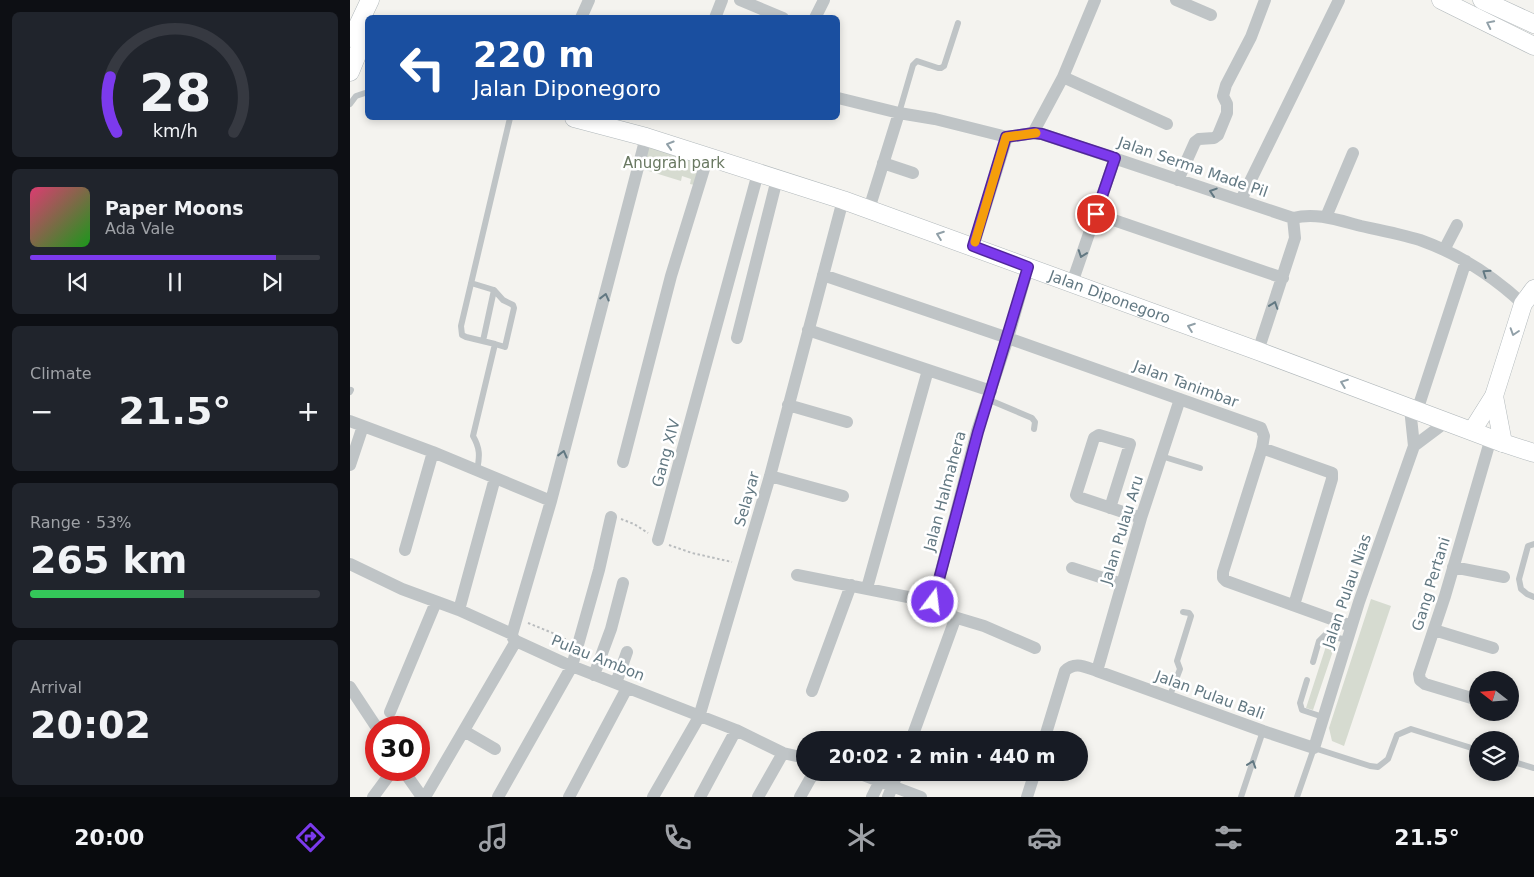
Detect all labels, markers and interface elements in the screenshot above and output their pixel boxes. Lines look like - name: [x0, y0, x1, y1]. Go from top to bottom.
- one-way arrow: [1486, 20, 1495, 30]
- icon: left: [390, 35, 455, 100]
- text: 220 m: [473, 35, 595, 75]
- text: 28: [139, 63, 211, 123]
- text: Jalan Diponegoro: [473, 76, 661, 101]
- text: km/h: [152, 120, 198, 141]
- street label: Jalan Serma Made Pil: [1115, 133, 1270, 201]
- one-way arrow: [666, 140, 675, 150]
- park label: Anugrah park: [623, 154, 725, 172]
- one-way arrow: [1210, 188, 1218, 198]
- pin: [1075, 193, 1117, 235]
- text: Paper Moons: [105, 197, 244, 219]
- icon: arrive: [1082, 200, 1110, 228]
- text: Ada Vale: [105, 219, 175, 238]
- one-way arrow: [937, 231, 945, 241]
- one-way arrow: [1078, 249, 1088, 258]
- street label: Jalan Diponegoro: [1045, 266, 1173, 327]
- icon: previous: [64, 268, 92, 296]
- icon: pause: [161, 268, 189, 296]
- icon: next: [258, 268, 286, 296]
- one-way arrow: [1482, 270, 1491, 279]
- one-way arrow: [599, 293, 609, 301]
- one-way arrow: [1268, 301, 1278, 309]
- one-way arrow: [1188, 323, 1196, 333]
- one-way arrow: [1510, 328, 1520, 336]
- street label: Jalan Tanimbar: [1130, 356, 1242, 412]
- text: Climate: [30, 364, 92, 383]
- one-way arrow: [1340, 379, 1349, 389]
- text: 21.5°: [119, 389, 231, 433]
- text: −: [30, 395, 53, 428]
- text: +: [297, 395, 320, 428]
- street label: Gang XIV: [648, 416, 684, 489]
- street label: Jalan Halmahera: [920, 429, 970, 554]
- one-way arrow: [557, 449, 568, 458]
- street label: Selayar: [731, 469, 764, 529]
- street label: Jalan Pulau Aru: [1097, 473, 1147, 588]
- text: Range · 53%: [30, 513, 132, 532]
- street label: Jalan Pulau Nias: [1319, 531, 1375, 651]
- street label: Gang Pertani: [1408, 535, 1454, 633]
- text: 265 km: [30, 538, 187, 582]
- position arrow: [906, 575, 958, 627]
- street label: Pulau Ambon: [549, 631, 647, 685]
- street label: Jalan Pulau Bali: [1152, 667, 1267, 723]
- north arrow: [1469, 671, 1519, 721]
- map controls: [1469, 671, 1519, 781]
- text: Arrival: [30, 678, 82, 697]
- text: 20:02: [30, 703, 151, 747]
- speed limit sign: 30: [365, 716, 430, 781]
- button: layers: [1469, 731, 1519, 781]
- text: 20:02 · 2 min · 440 m: [828, 745, 1056, 767]
- one-way arrow: [1247, 761, 1257, 769]
- icon: directions: [293, 820, 328, 855]
- icon: music: [476, 820, 511, 855]
- icon: phone: [660, 820, 695, 855]
- icon: climate: [844, 820, 879, 855]
- icon: car: [1027, 820, 1062, 855]
- icon: filters: [1211, 820, 1246, 855]
- text: 20:00: [74, 825, 144, 850]
- text: 21.5°: [1394, 825, 1460, 850]

